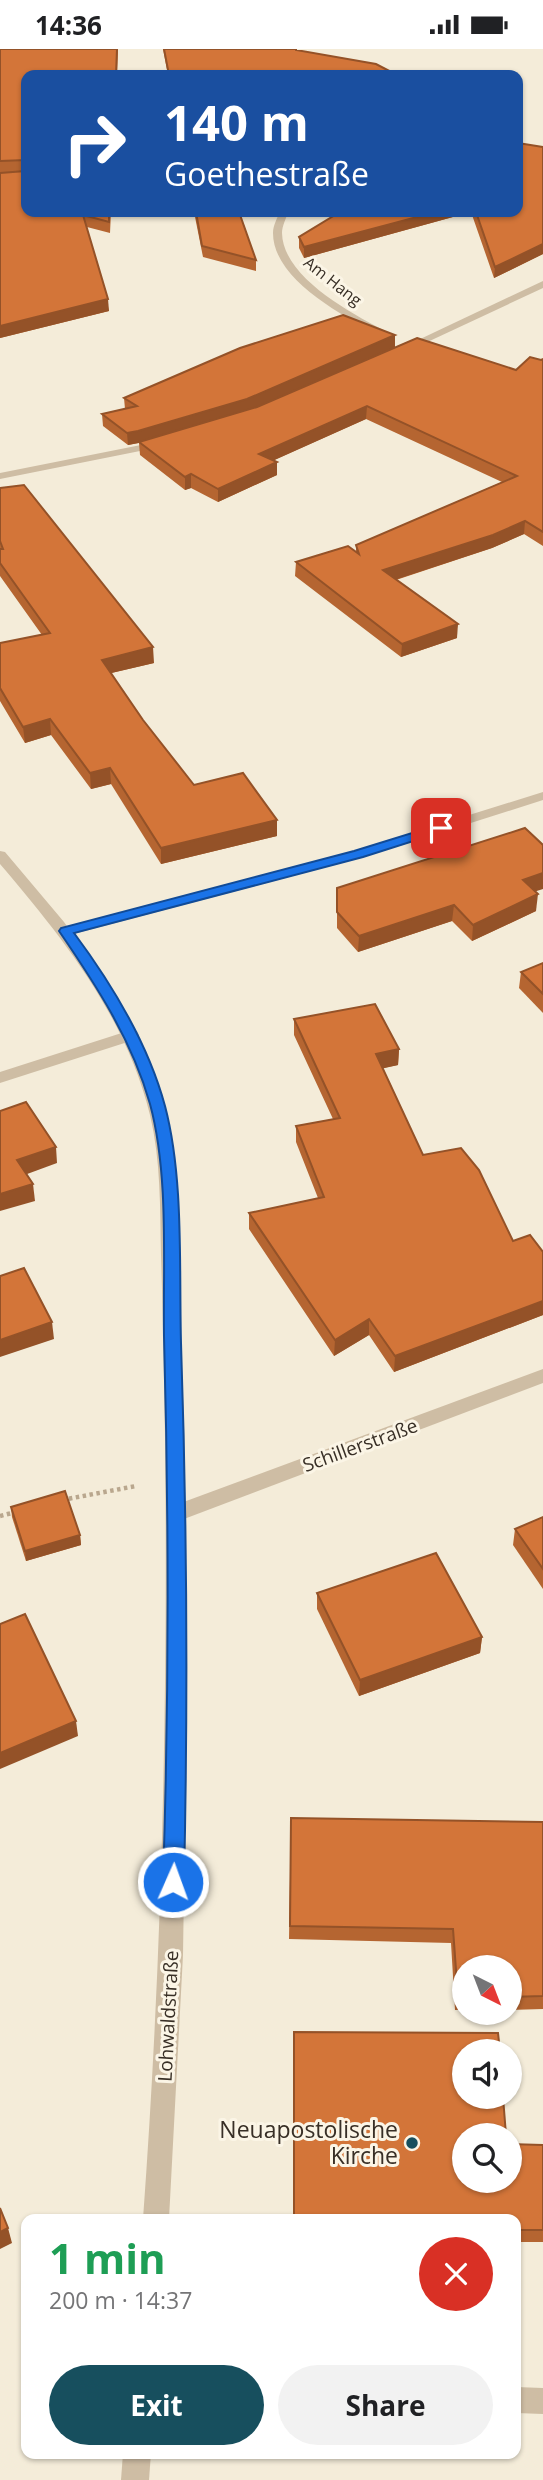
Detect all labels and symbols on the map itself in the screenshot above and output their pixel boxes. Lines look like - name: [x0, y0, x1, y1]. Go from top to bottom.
- street label: Am Hang: [299, 251, 367, 311]
- pin: [411, 798, 471, 858]
- street label: Schillerstraße: [299, 1412, 421, 1478]
- position arrow: [136, 1845, 210, 1919]
- street label: Lohwaldstraße: [152, 1950, 184, 2082]
- north arrow: [452, 1955, 522, 2025]
- place label: Neuapostolische Kirche: [219, 2113, 398, 2171]
- marker: Neuapostolische Kirche: [404, 2135, 420, 2151]

